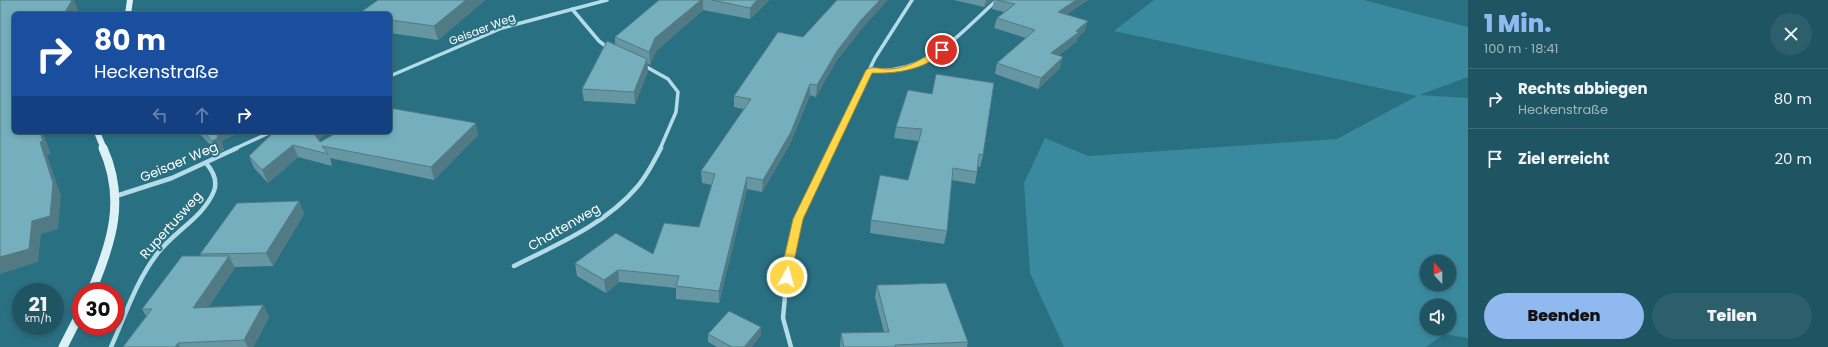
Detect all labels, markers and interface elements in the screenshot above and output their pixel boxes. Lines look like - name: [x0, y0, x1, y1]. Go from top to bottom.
- text: 1 Min.: [1484, 7, 1551, 40]
- street label: Geisaer Weg: [446, 9, 518, 49]
- button: close: [1770, 13, 1812, 55]
- text: 80 m: [94, 21, 166, 60]
- icon: right: [28, 28, 80, 80]
- pin: [925, 33, 959, 67]
- icon: arrive: [931, 39, 953, 61]
- text: 100 m · 18:41: [1484, 39, 1559, 58]
- text: Heckenstraße: [94, 59, 219, 84]
- text: Rechts abbiegen: [1518, 78, 1648, 99]
- icon: right: [1484, 88, 1506, 110]
- text: 80 m: [1774, 88, 1812, 109]
- text: Heckenstraße: [1518, 100, 1608, 119]
- icon: left: [149, 104, 171, 126]
- icon: ahead: [191, 104, 213, 126]
- icon: right: [233, 104, 255, 126]
- street label: Geisaer Weg: [137, 137, 221, 187]
- icon: arrive: [1484, 148, 1506, 170]
- text: Ziel erreicht: [1518, 148, 1609, 169]
- text: 20 m: [1774, 148, 1812, 169]
- street label: Rupertusweg: [135, 187, 207, 263]
- street label: Chattenweg: [524, 199, 604, 255]
- north arrow: [1420, 255, 1456, 291]
- map controls: [1420, 255, 1456, 335]
- position arrow: [766, 256, 808, 298]
- speed limit sign: 30: [72, 283, 124, 335]
- text: 21: [29, 290, 47, 318]
- button: Beenden: [1484, 293, 1644, 339]
- button: Teilen: [1652, 293, 1812, 339]
- button: sound: [1420, 299, 1456, 335]
- text: km/h: [25, 311, 51, 326]

